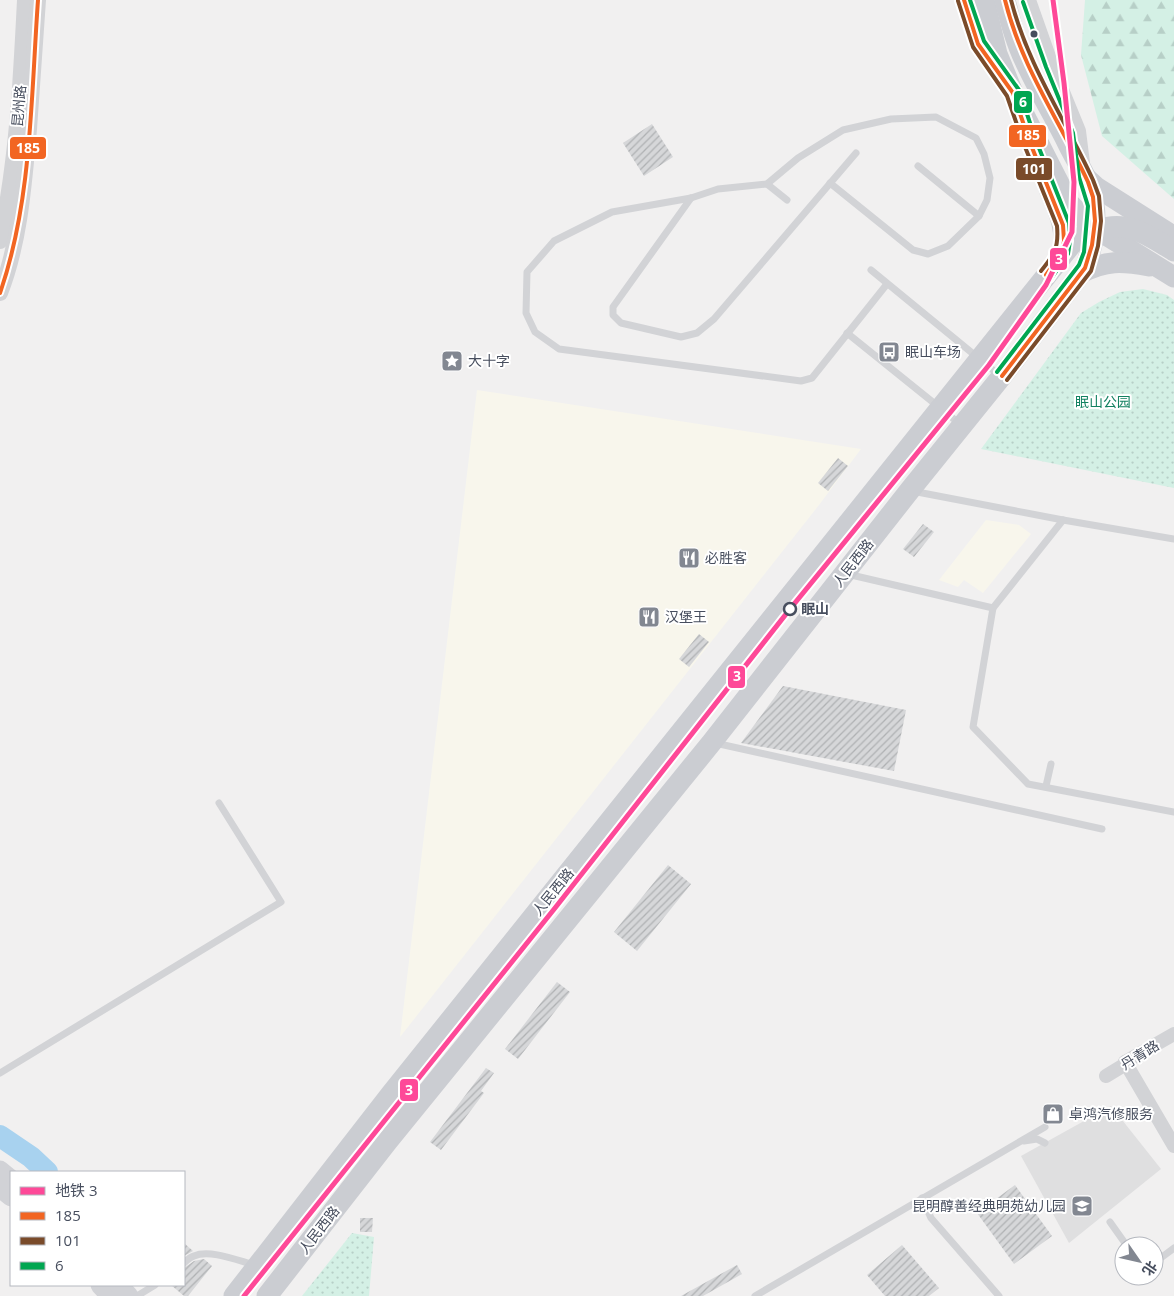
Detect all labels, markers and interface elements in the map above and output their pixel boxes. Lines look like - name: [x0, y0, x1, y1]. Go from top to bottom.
- unlabelled marker: [1029, 29, 1039, 39]
- street label: 昆州路: [7, 84, 30, 128]
- line badge: 6: [1013, 90, 1033, 114]
- text: 6: [1019, 92, 1027, 111]
- line badge: 185: [1008, 124, 1047, 148]
- text: 185: [1016, 125, 1040, 144]
- line badge: 185: [9, 136, 47, 160]
- text: 185: [16, 138, 40, 157]
- line badge: 101: [1015, 157, 1053, 181]
- text: 101: [1022, 159, 1046, 178]
- line badge: 3: [1049, 247, 1068, 271]
- text: 3: [1055, 249, 1063, 268]
- bus stop icon: 眠山车场: [877, 340, 901, 364]
- place label: 眠山车场: [905, 342, 961, 361]
- place icon: 大十字: [440, 349, 464, 373]
- place label: 大十字: [468, 351, 510, 370]
- park label: 眠山公园: [1075, 392, 1131, 411]
- street label: 人民西路: [828, 535, 877, 591]
- restaurant icon: 必胜客: [677, 546, 701, 570]
- place label: 必胜客: [705, 548, 747, 567]
- place label: 眠山: [801, 599, 829, 618]
- marker: 眠山: [783, 602, 797, 616]
- restaurant icon: 汉堡王: [637, 605, 661, 629]
- place label: 汉堡王: [665, 607, 707, 626]
- line badge: 3: [727, 665, 746, 689]
- text: 3: [733, 666, 741, 685]
- street label: 人民西路: [528, 864, 578, 919]
- street label: 丹青路: [1117, 1035, 1163, 1074]
- line badge: 3: [399, 1078, 419, 1102]
- text: 3: [405, 1080, 413, 1099]
- shop icon: 卓鸿汽修服务: [1041, 1102, 1065, 1126]
- place label: 卓鸿汽修服务: [1069, 1104, 1153, 1123]
- legend: [10, 1171, 185, 1286]
- text: 地铁 3: [55, 1180, 97, 1200]
- school or university icon: 昆明醇善经典明苑幼儿园: [1070, 1194, 1094, 1218]
- place label: 昆明醇善经典明苑幼儿园: [912, 1196, 1066, 1215]
- street label: 人民西路: [294, 1202, 343, 1258]
- text: 185: [55, 1205, 81, 1225]
- text: 101: [55, 1230, 81, 1250]
- north arrow: [1114, 1236, 1164, 1286]
- text: 6: [55, 1255, 64, 1275]
- text: 北: [1138, 1257, 1162, 1280]

